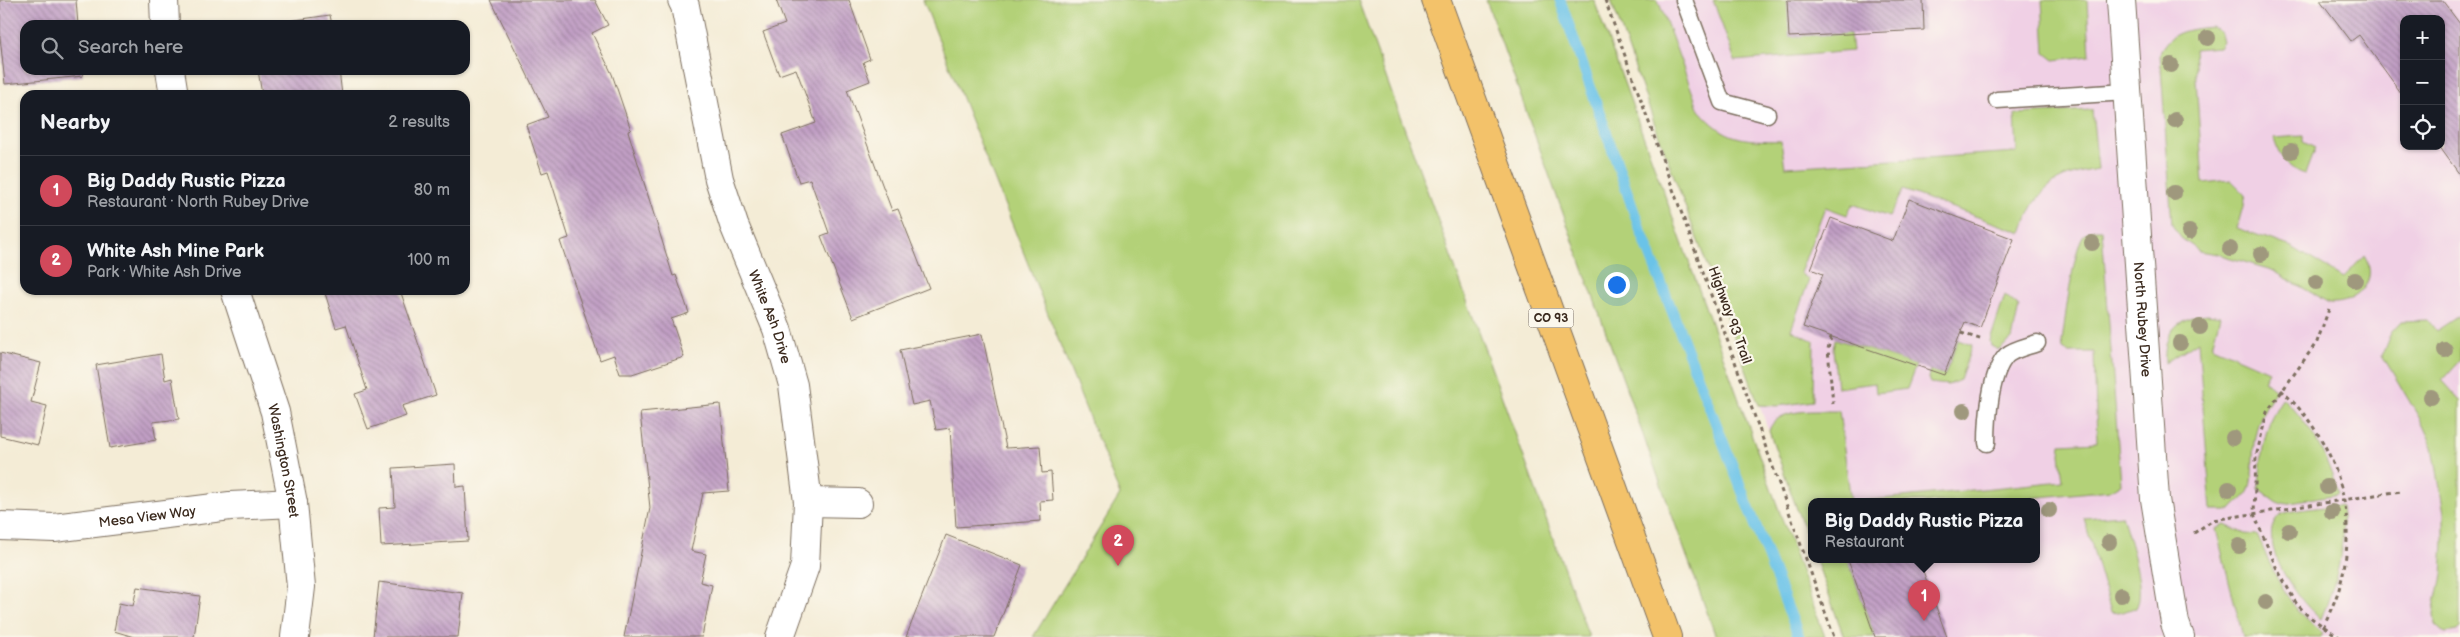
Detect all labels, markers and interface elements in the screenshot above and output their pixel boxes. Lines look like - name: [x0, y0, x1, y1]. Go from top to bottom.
- map controls: [2400, 15, 2445, 150]
- button: +: [2400, 15, 2445, 60]
- search box: [20, 20, 470, 75]
- icon: search: [38, 34, 66, 62]
- text: Search here: [78, 36, 183, 59]
- button: −: [2400, 60, 2445, 105]
- button: locate: [2400, 105, 2445, 150]
- text: Nearby: [40, 110, 110, 135]
- text: 2 results: [388, 113, 450, 132]
- text: Big Daddy Rustic Pizza: [87, 170, 286, 193]
- text: 1: [53, 181, 59, 200]
- text: 80 m: [414, 181, 450, 200]
- text: Restaurant · North Rubey Drive: [87, 193, 309, 212]
- text: White Ash Mine Park: [87, 240, 264, 263]
- text: 2: [51, 251, 61, 270]
- text: 100 m: [407, 251, 450, 270]
- street label: North Rubey Drive: [2130, 261, 2155, 377]
- text: Park · White Ash Drive: [87, 263, 242, 282]
- street label: Highway 93 Trail: [1704, 264, 1756, 366]
- street label: White Ash Drive: [745, 267, 795, 365]
- your location: [1604, 272, 1630, 298]
- road number: CO 93: [1528, 308, 1574, 328]
- street label: Washington Street: [264, 402, 303, 519]
- popup: [1808, 498, 2040, 563]
- street label: Mesa View Way: [98, 502, 197, 531]
- text: Big Daddy Rustic Pizza: [1825, 510, 2023, 533]
- pin: 2: [1102, 525, 1134, 566]
- text: Restaurant: [1825, 533, 1904, 552]
- pin: 1: [1908, 580, 1940, 621]

